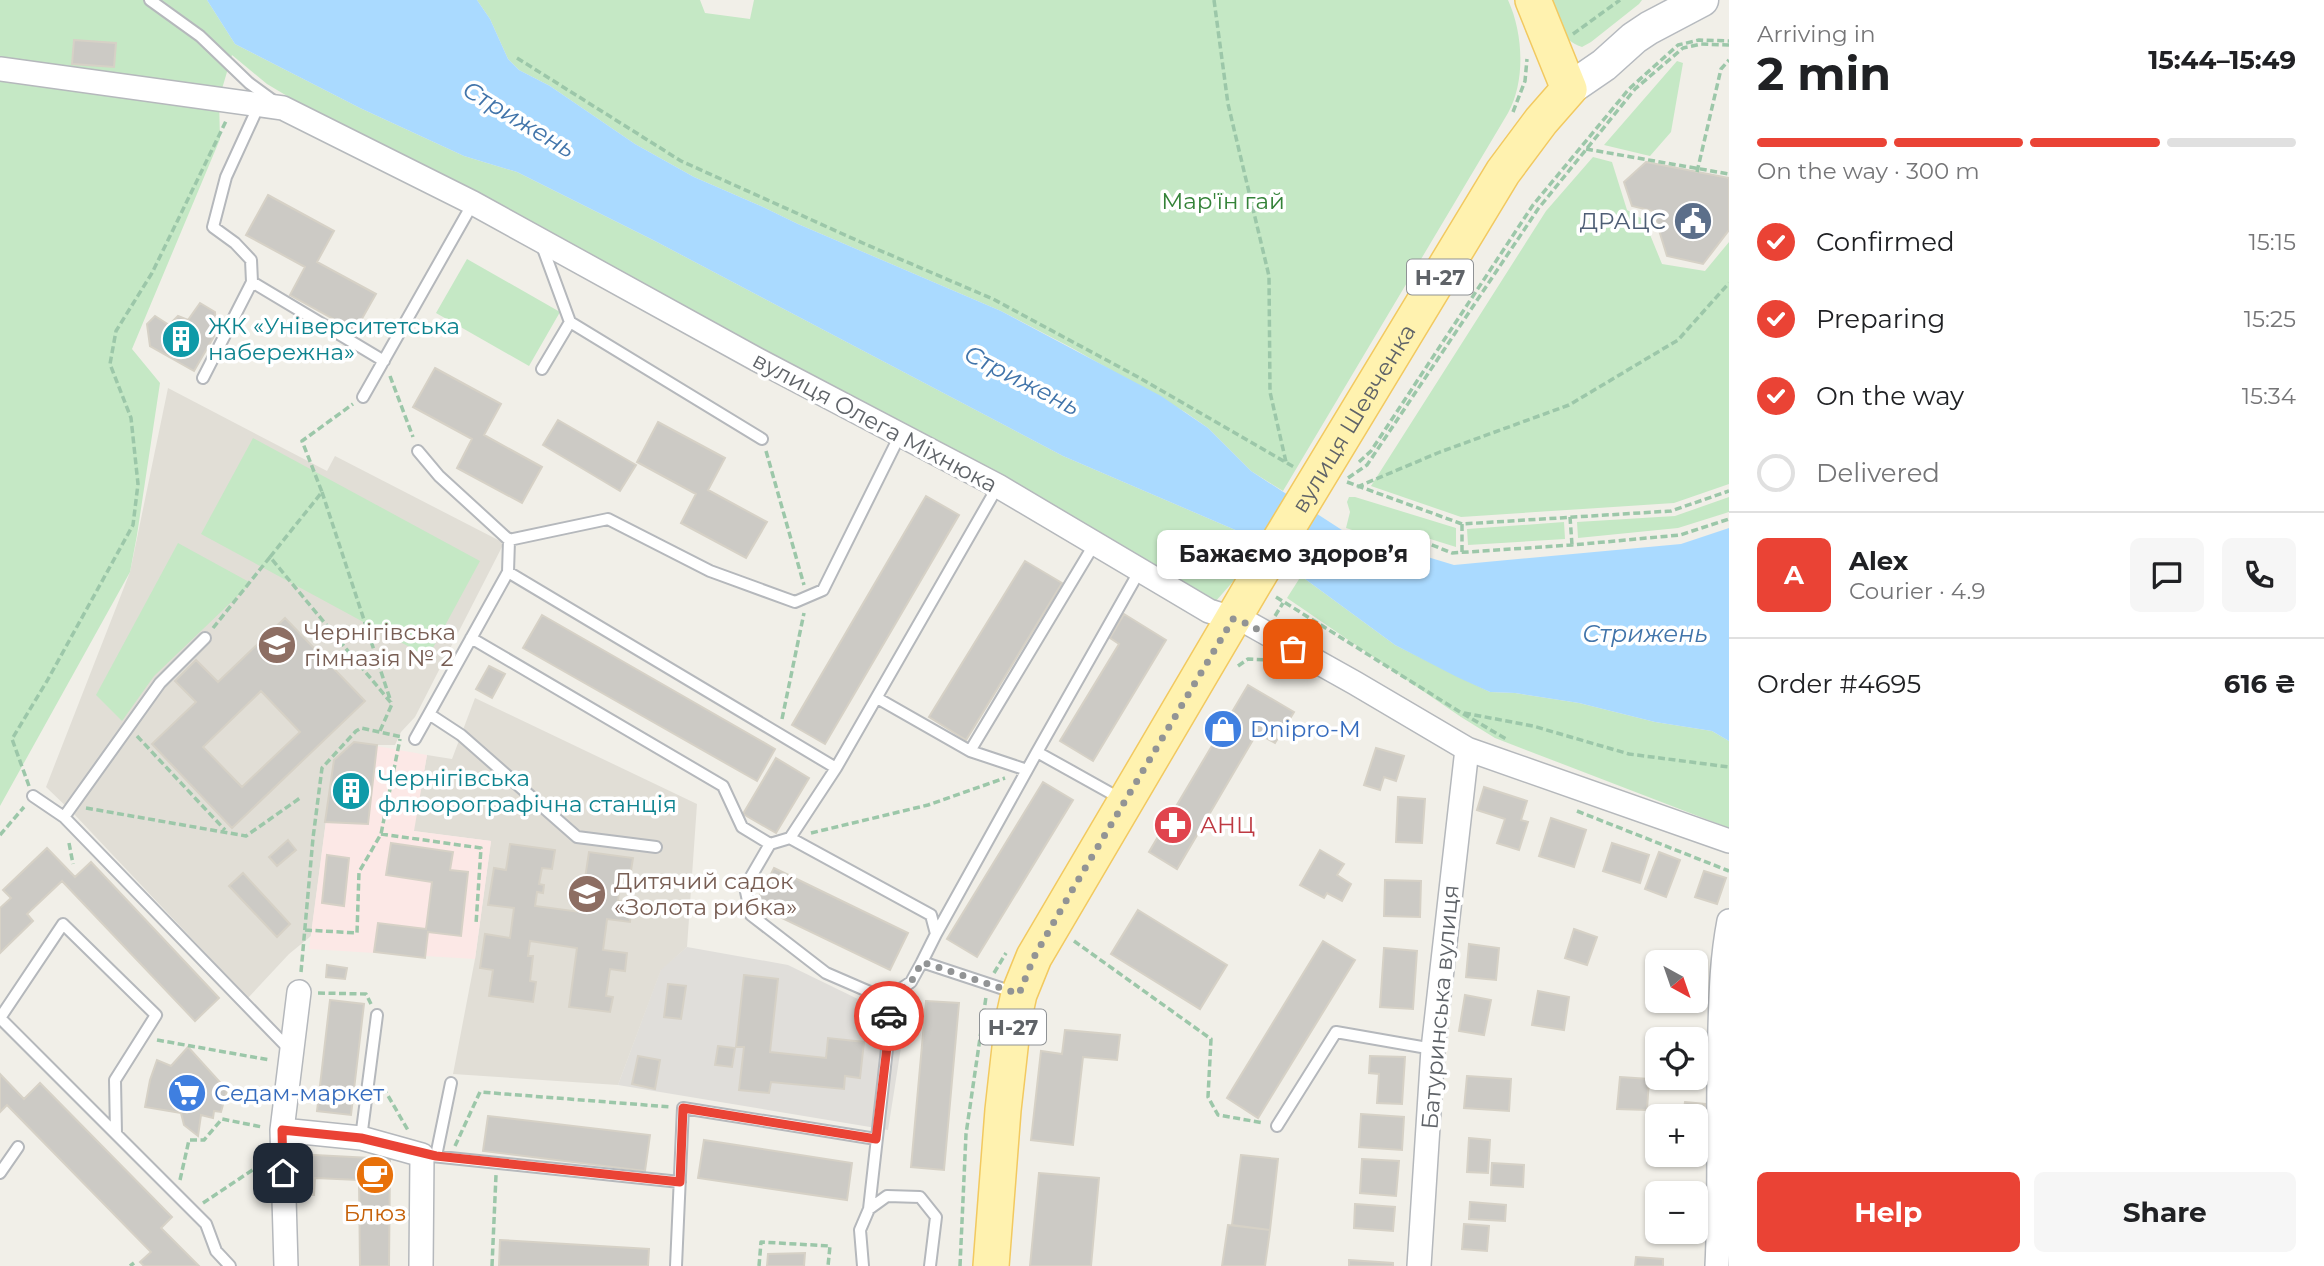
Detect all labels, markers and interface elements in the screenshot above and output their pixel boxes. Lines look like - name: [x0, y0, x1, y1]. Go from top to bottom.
- text: Arriving in: [1757, 20, 1876, 48]
- text: 15:44–15:49: [2148, 44, 2296, 76]
- text: 2 min: [1757, 45, 1891, 102]
- water label: Стрижень: [458, 74, 580, 164]
- text: On the way · 300 m: [1757, 157, 1980, 185]
- park label: Мар'їн гай: [1161, 187, 1285, 215]
- public building icon: ДРАЦС: [1672, 200, 1714, 242]
- place label: ДРАЦС: [1580, 207, 1666, 235]
- icon: check: [1757, 223, 1795, 261]
- text: Confirmed: [1816, 226, 1955, 258]
- text: 15:15: [2248, 228, 2296, 256]
- road number: Н-27: [1407, 260, 1473, 294]
- icon: check: [1757, 300, 1795, 338]
- text: Preparing: [1816, 303, 1945, 335]
- text: 15:25: [2244, 305, 2296, 333]
- place label: ЖК «Університетська набережна»: [208, 312, 460, 366]
- building icon: ЖК «Університетська набережна»: [160, 318, 202, 360]
- street label: вулиця Шевченка: [1286, 319, 1422, 518]
- water label: Стрижень: [959, 339, 1085, 421]
- street label: вулиця Олега Міхнюка: [748, 346, 1002, 498]
- icon: check: [1757, 377, 1795, 415]
- text: On the way: [1816, 380, 1964, 412]
- text: 15:34: [2242, 382, 2296, 410]
- text: Delivered: [1816, 457, 1940, 489]
- callout: Бажаємо здоров’я: [1156, 530, 1430, 579]
- button: chat: [2130, 538, 2204, 612]
- button: phone: [2222, 538, 2296, 612]
- text: Бажаємо здоров’я: [1179, 540, 1408, 568]
- text: Alex: [1849, 545, 1908, 577]
- text: A: [1784, 559, 1804, 591]
- text: Courier · 4.9: [1849, 577, 1985, 605]
- place label: Чернігівська гімназія № 2: [304, 618, 456, 672]
- pin: [1263, 619, 1323, 679]
- water label: Стрижень: [1582, 619, 1708, 648]
- school or university icon: Чернігівська гімназія № 2: [256, 624, 298, 666]
- icon: bag: [1274, 630, 1312, 668]
- text: Order #4695: [1757, 668, 1921, 700]
- text: 616 ₴: [2224, 668, 2296, 700]
- shop icon: Dnipro-M: [1202, 708, 1244, 750]
- place label: Dnipro-M: [1250, 715, 1361, 743]
- place label: Чернігівська флюорографічна станція: [378, 764, 677, 818]
- building icon: Чернігівська флюорографічна станція: [330, 770, 372, 812]
- pharmacy icon: АНЦ: [1152, 804, 1194, 846]
- place label: АНЦ: [1200, 811, 1255, 839]
- place label: Дитячий садок «Золота рибка»: [614, 867, 797, 921]
- school or university icon: Дитячий садок «Золота рибка»: [566, 873, 608, 915]
- street label: Батуринська вулиця: [1415, 883, 1465, 1131]
- north arrow: [1645, 950, 1708, 1013]
- map controls: [1645, 950, 1708, 1244]
- courier: [854, 981, 924, 1051]
- icon: car: [870, 997, 908, 1035]
- road number: Н-27: [980, 1010, 1046, 1044]
- button: locate: [1645, 1027, 1708, 1090]
- supermarket icon: Седам-маркет: [166, 1072, 208, 1114]
- place label: Седам-маркет: [214, 1079, 384, 1107]
- button: +: [1645, 1104, 1708, 1167]
- pin: [253, 1143, 313, 1203]
- icon: home: [264, 1154, 302, 1192]
- cafe icon: Блюз: [354, 1154, 396, 1196]
- button: Help: [1757, 1172, 2020, 1252]
- button: Share: [2034, 1172, 2296, 1252]
- button: −: [1645, 1181, 1708, 1244]
- place label: Блюз: [343, 1199, 407, 1227]

